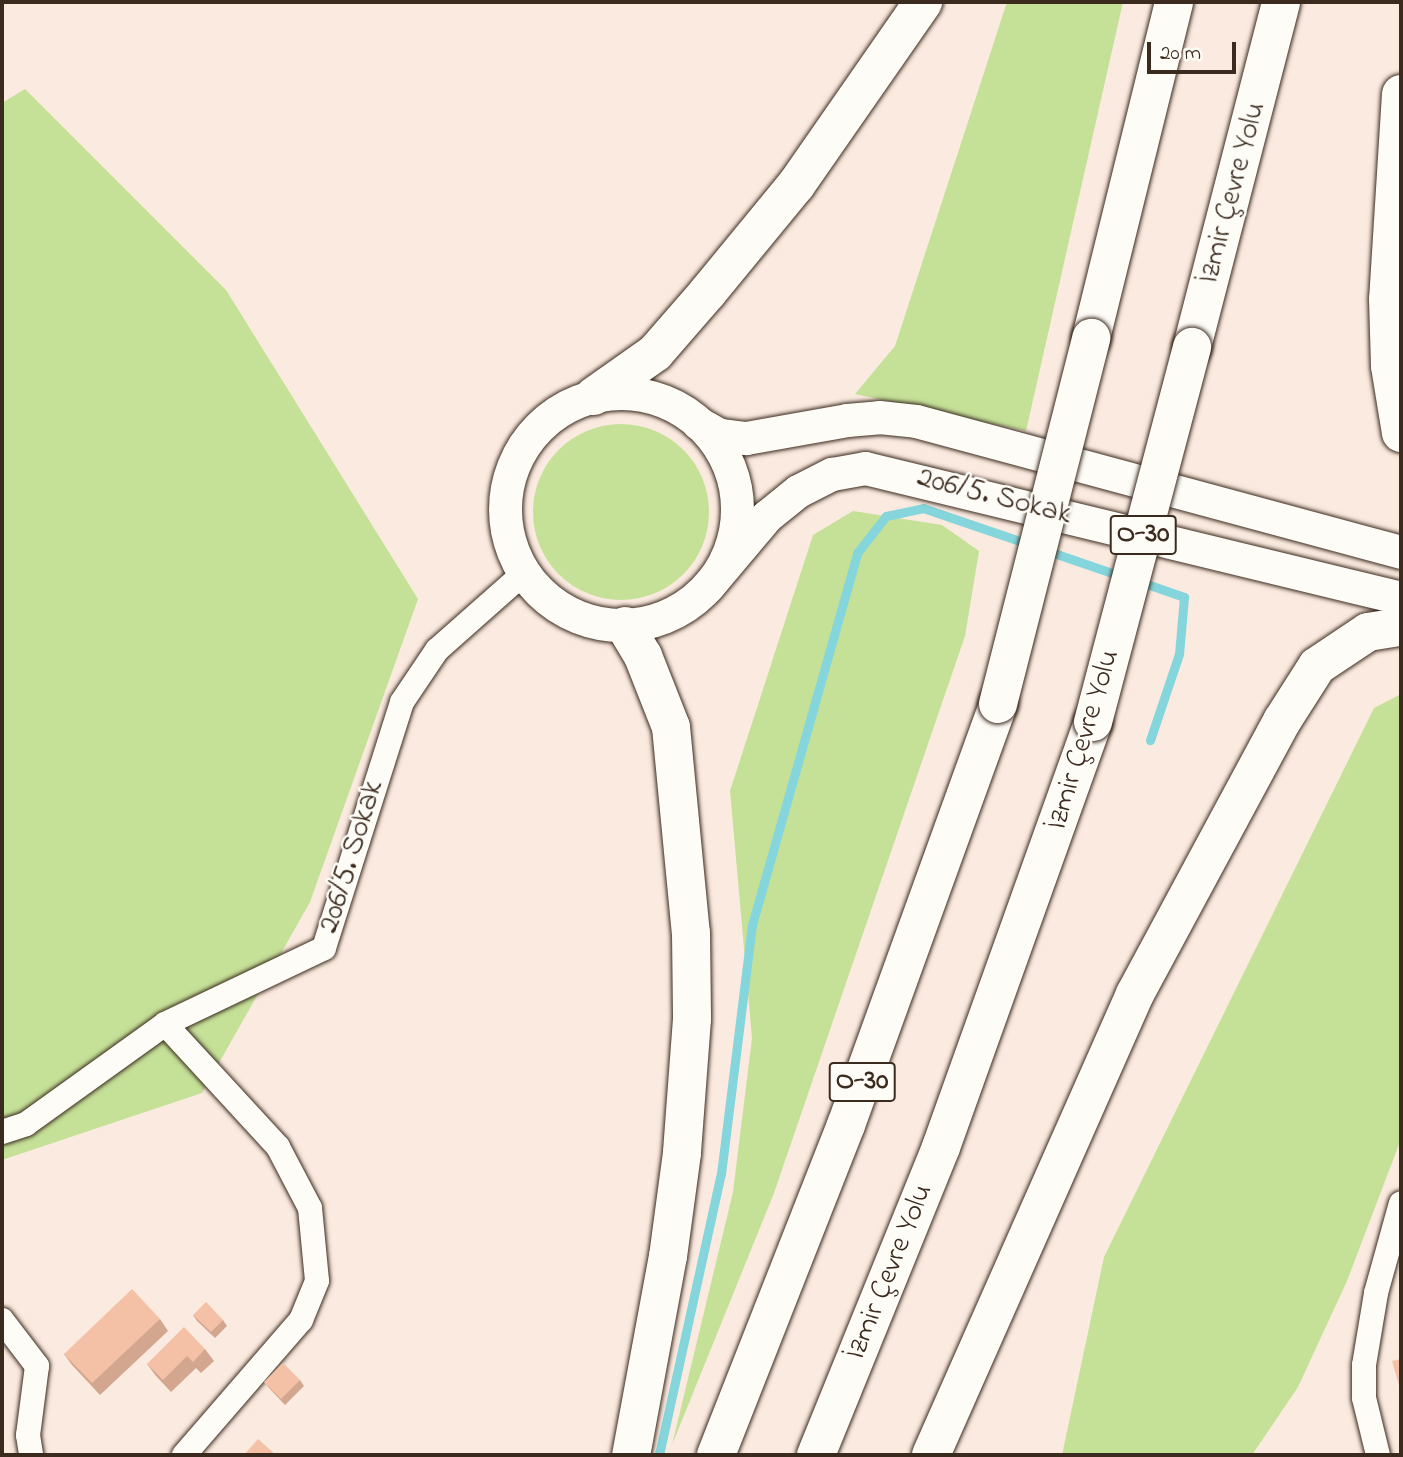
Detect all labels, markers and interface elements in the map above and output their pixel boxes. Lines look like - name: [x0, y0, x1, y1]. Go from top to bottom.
- scale bar: [1151, 28, 1240, 72]
- text: 20 m: [1160, 39, 1201, 69]
- street label: İzmir Çevre Yolu: [1191, 98, 1275, 288]
- street label: 206/5. Sokak: [913, 460, 1075, 534]
- road number: O-30: [1108, 510, 1178, 560]
- street label: İzmir Çevre Yolu: [1040, 646, 1128, 834]
- street label: 206/5. Sokak: [312, 776, 392, 938]
- road number: O-30: [827, 1058, 897, 1106]
- street label: İzmir Çevre Yolu: [838, 1179, 942, 1365]

